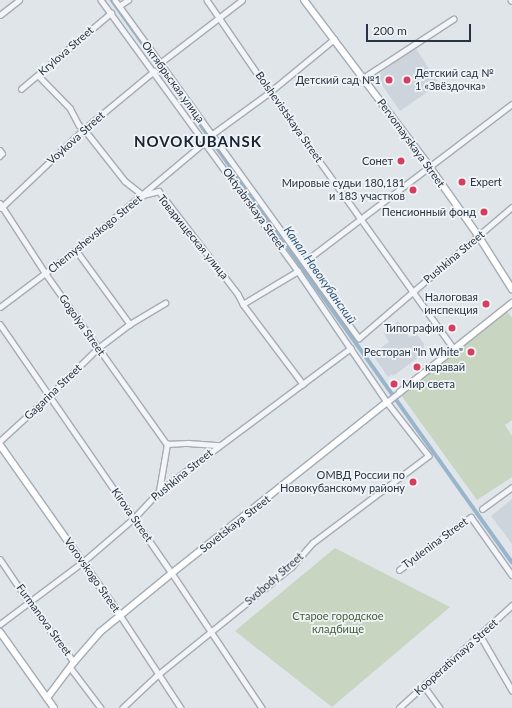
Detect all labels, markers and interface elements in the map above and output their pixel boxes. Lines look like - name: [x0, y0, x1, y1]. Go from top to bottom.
- scale bar: [368, 16, 473, 42]
- text: 200 m: [373, 23, 407, 38]
- street label: Krylova Street: [36, 24, 96, 78]
- street label: Октябрьская улица: [139, 39, 207, 125]
- place label: Детский сад № 1 «Звёздочка»: [415, 67, 494, 93]
- street label: Bolshevistskaya Street: [253, 69, 325, 165]
- place label: Детский сад №1: [296, 73, 381, 87]
- marker: Детский сад №1: [384, 75, 394, 85]
- marker: Детский сад № 1 «Звёздочка»: [402, 75, 412, 85]
- street label: Pervomayskaya Street: [374, 96, 448, 190]
- street label: Voykova Street: [45, 109, 107, 167]
- district label: NOVOKUBANSK: [134, 133, 262, 151]
- place label: Сонет: [362, 154, 393, 168]
- marker: Сонет: [396, 156, 406, 166]
- street label: Oktyabrskaya Street: [220, 166, 288, 252]
- place label: Expert: [470, 175, 502, 189]
- place label: Мировые судьи 180,181 и 183 участков: [282, 177, 405, 203]
- marker: Expert: [457, 177, 467, 187]
- marker: Мировые судьи 180,181 и 183 участков: [408, 185, 418, 195]
- street label: Chernyshevskogo Street: [45, 192, 145, 276]
- street label: Товарищеская улица: [155, 192, 231, 282]
- place label: Пенсионный фонд: [382, 205, 476, 219]
- marker: Пенсионный фонд: [479, 207, 489, 217]
- water label: Канал Новокубанский: [281, 223, 359, 327]
- street label: Pushkina Street: [421, 228, 487, 286]
- place label: Налоговая инспекция: [424, 291, 478, 317]
- street label: Gogolya Street: [56, 292, 108, 358]
- marker: Налоговая инспекция: [481, 299, 491, 309]
- place label: Типография: [384, 321, 444, 335]
- marker: Типография: [447, 323, 457, 333]
- place label: Ресторан "In White": [364, 345, 463, 359]
- marker: Ресторан "In White": [466, 347, 476, 357]
- place label: каравай: [425, 360, 465, 374]
- street label: Gagarina Street: [22, 361, 84, 423]
- marker: каравай: [412, 362, 422, 372]
- place label: Мир света: [402, 377, 455, 391]
- marker: Мир света: [389, 379, 399, 389]
- street label: Pushkina Street: [149, 446, 215, 504]
- place label: ОМВД России по Новокубанскому району: [280, 469, 405, 495]
- marker: ОМВД России по Новокубанскому району: [408, 477, 418, 487]
- street label: Kirova Street: [109, 486, 155, 544]
- street label: Sovetskaya Street: [197, 492, 273, 556]
- street label: Tyulenina Street: [400, 515, 470, 571]
- street label: Vorovskogo Street: [61, 535, 123, 615]
- street label: Svobody Street: [242, 550, 306, 608]
- street label: Furmanova Street: [14, 582, 74, 658]
- park label: Старое городское кладбище: [292, 610, 384, 636]
- street label: Kooperativnaya Street: [412, 616, 500, 698]

